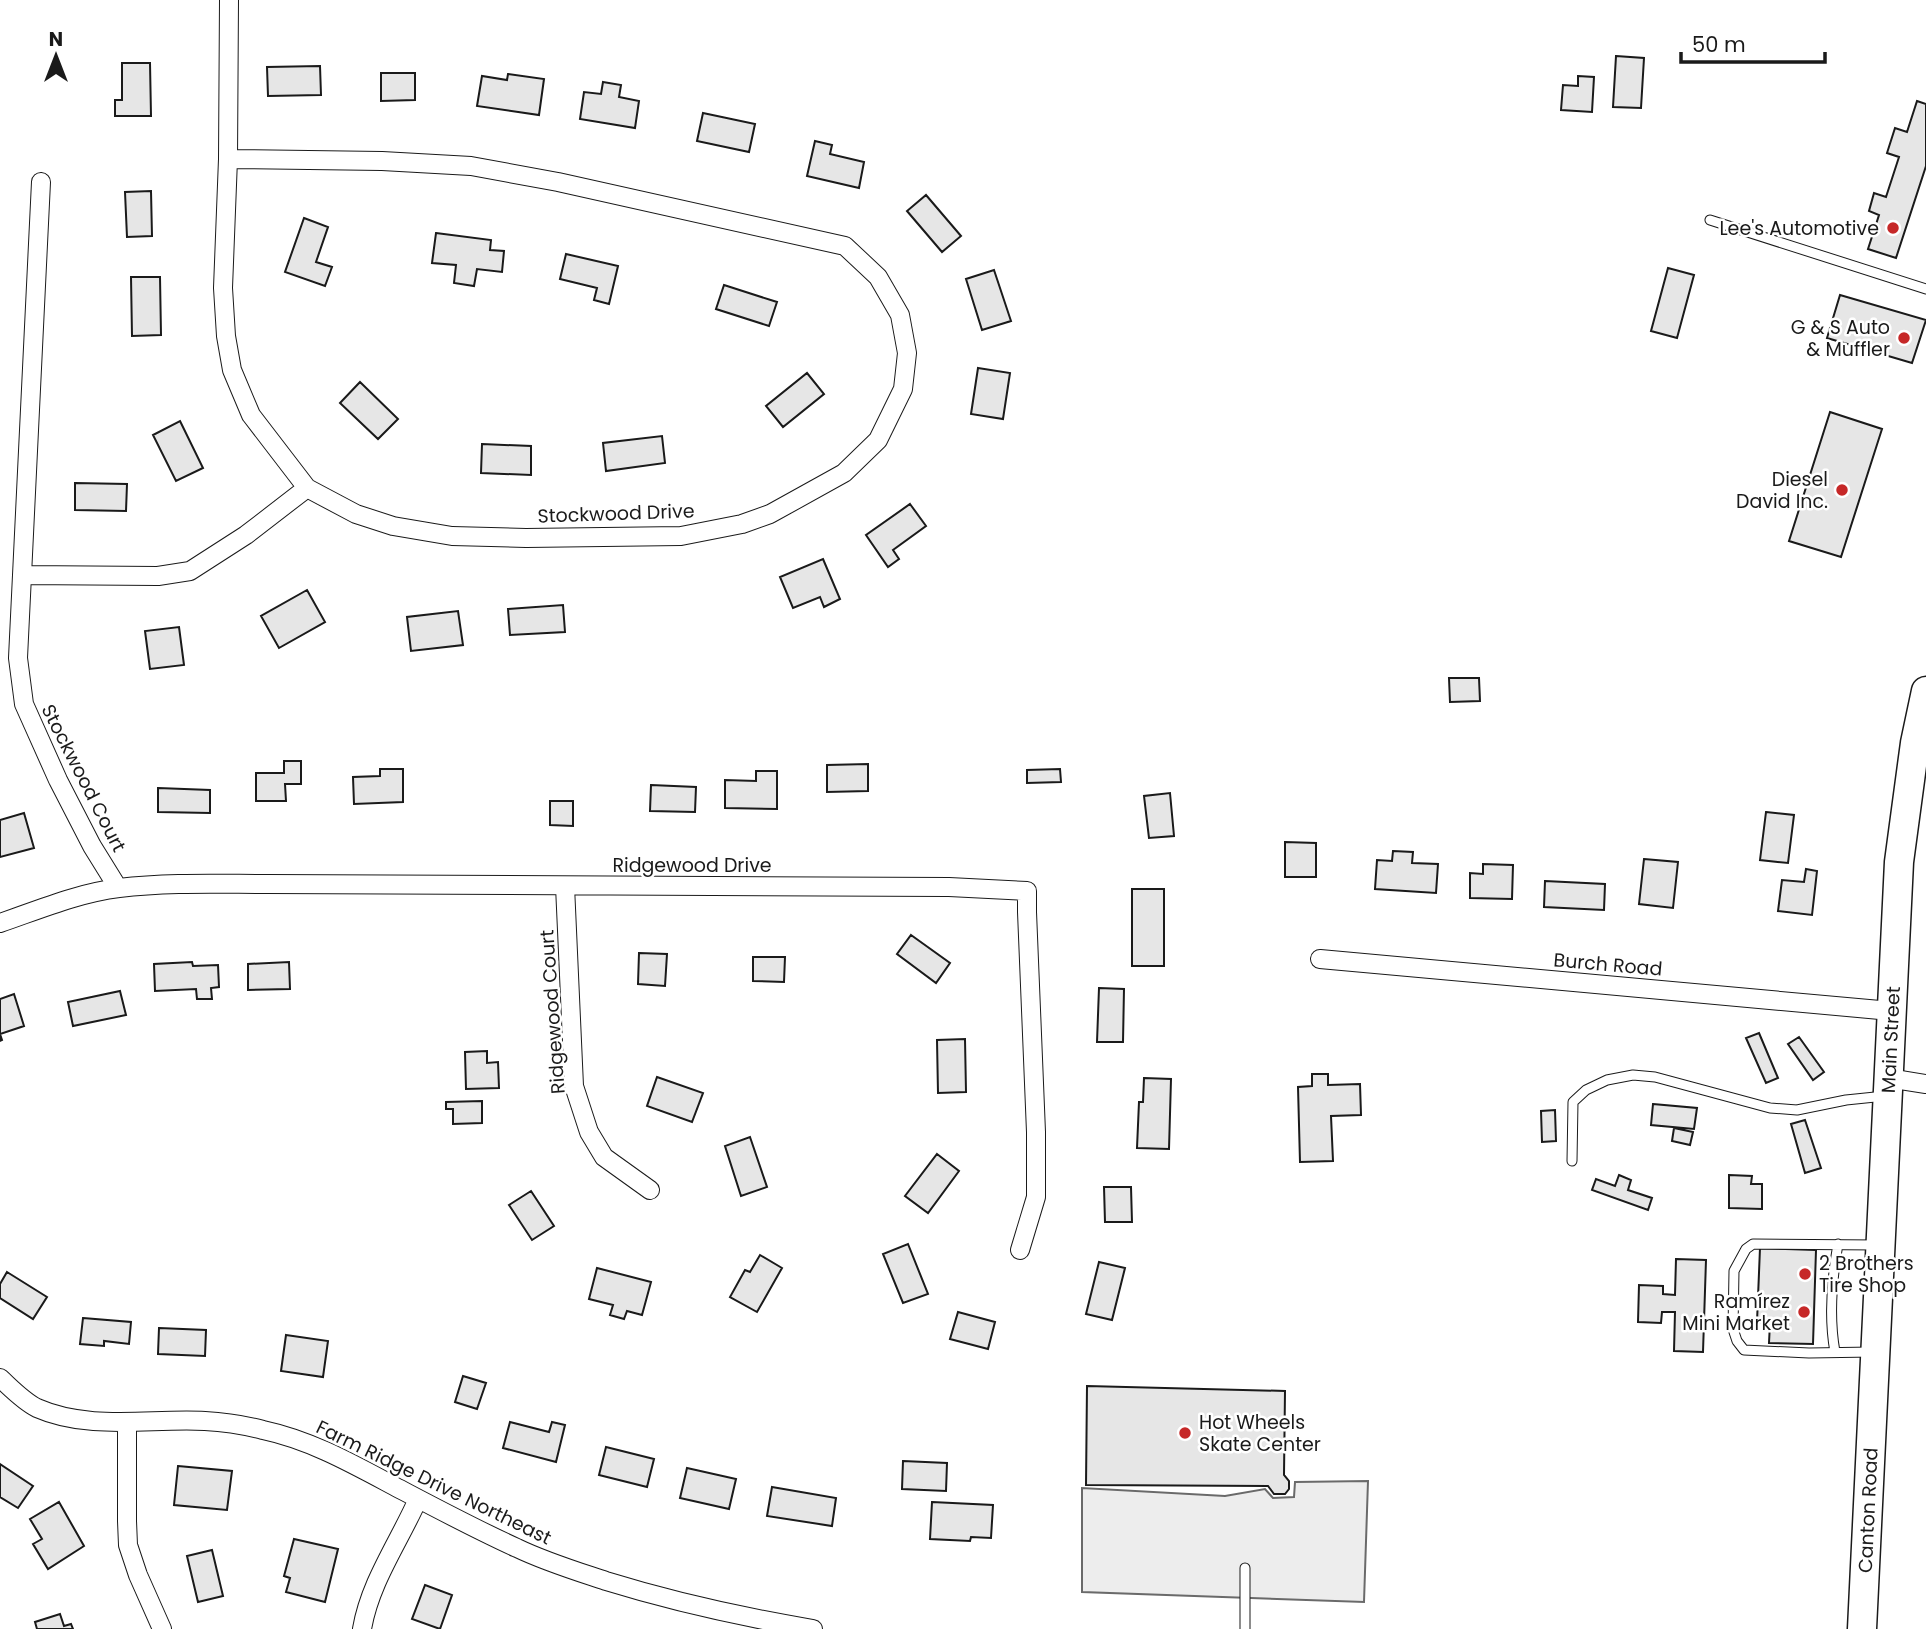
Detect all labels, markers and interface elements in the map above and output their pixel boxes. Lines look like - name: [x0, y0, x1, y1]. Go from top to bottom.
- north arrow: [21, 21, 91, 91]
- scale bar: [1681, 21, 1825, 65]
- text: N: [49, 26, 63, 53]
- text: 50 m: [1692, 30, 1746, 59]
- place label: Lee's Automotive: [1719, 215, 1879, 242]
- marker: Lee's Automotive: [1885, 220, 1901, 236]
- place label: G & S Auto & Muffler: [1791, 314, 1890, 363]
- marker: G & S Auto & Muffler: [1896, 330, 1912, 346]
- place label: Diesel David Inc.: [1736, 466, 1828, 515]
- marker: Diesel David Inc.: [1834, 482, 1850, 498]
- street label: Stockwood Drive: [537, 497, 695, 530]
- street label: Stockwood Court: [35, 700, 132, 857]
- street label: Ridgewood Drive: [612, 852, 772, 879]
- street label: Ridgewood Court: [533, 929, 572, 1095]
- street label: Burch Road: [1552, 946, 1663, 983]
- street label: Main Street: [1875, 986, 1907, 1094]
- place label: 2 Brothers Tire Shop: [1819, 1250, 1914, 1299]
- marker: 2 Brothers Tire Shop: [1797, 1266, 1813, 1282]
- place label: Ramírez Mini Market: [1682, 1288, 1790, 1337]
- marker: Ramírez Mini Market: [1796, 1304, 1812, 1320]
- place label: Hot Wheels Skate Center: [1199, 1409, 1321, 1458]
- street label: Farm Ridge Drive Northeast: [312, 1414, 556, 1551]
- marker: Hot Wheels Skate Center: [1177, 1425, 1193, 1441]
- street label: Canton Road: [1852, 1447, 1885, 1573]

